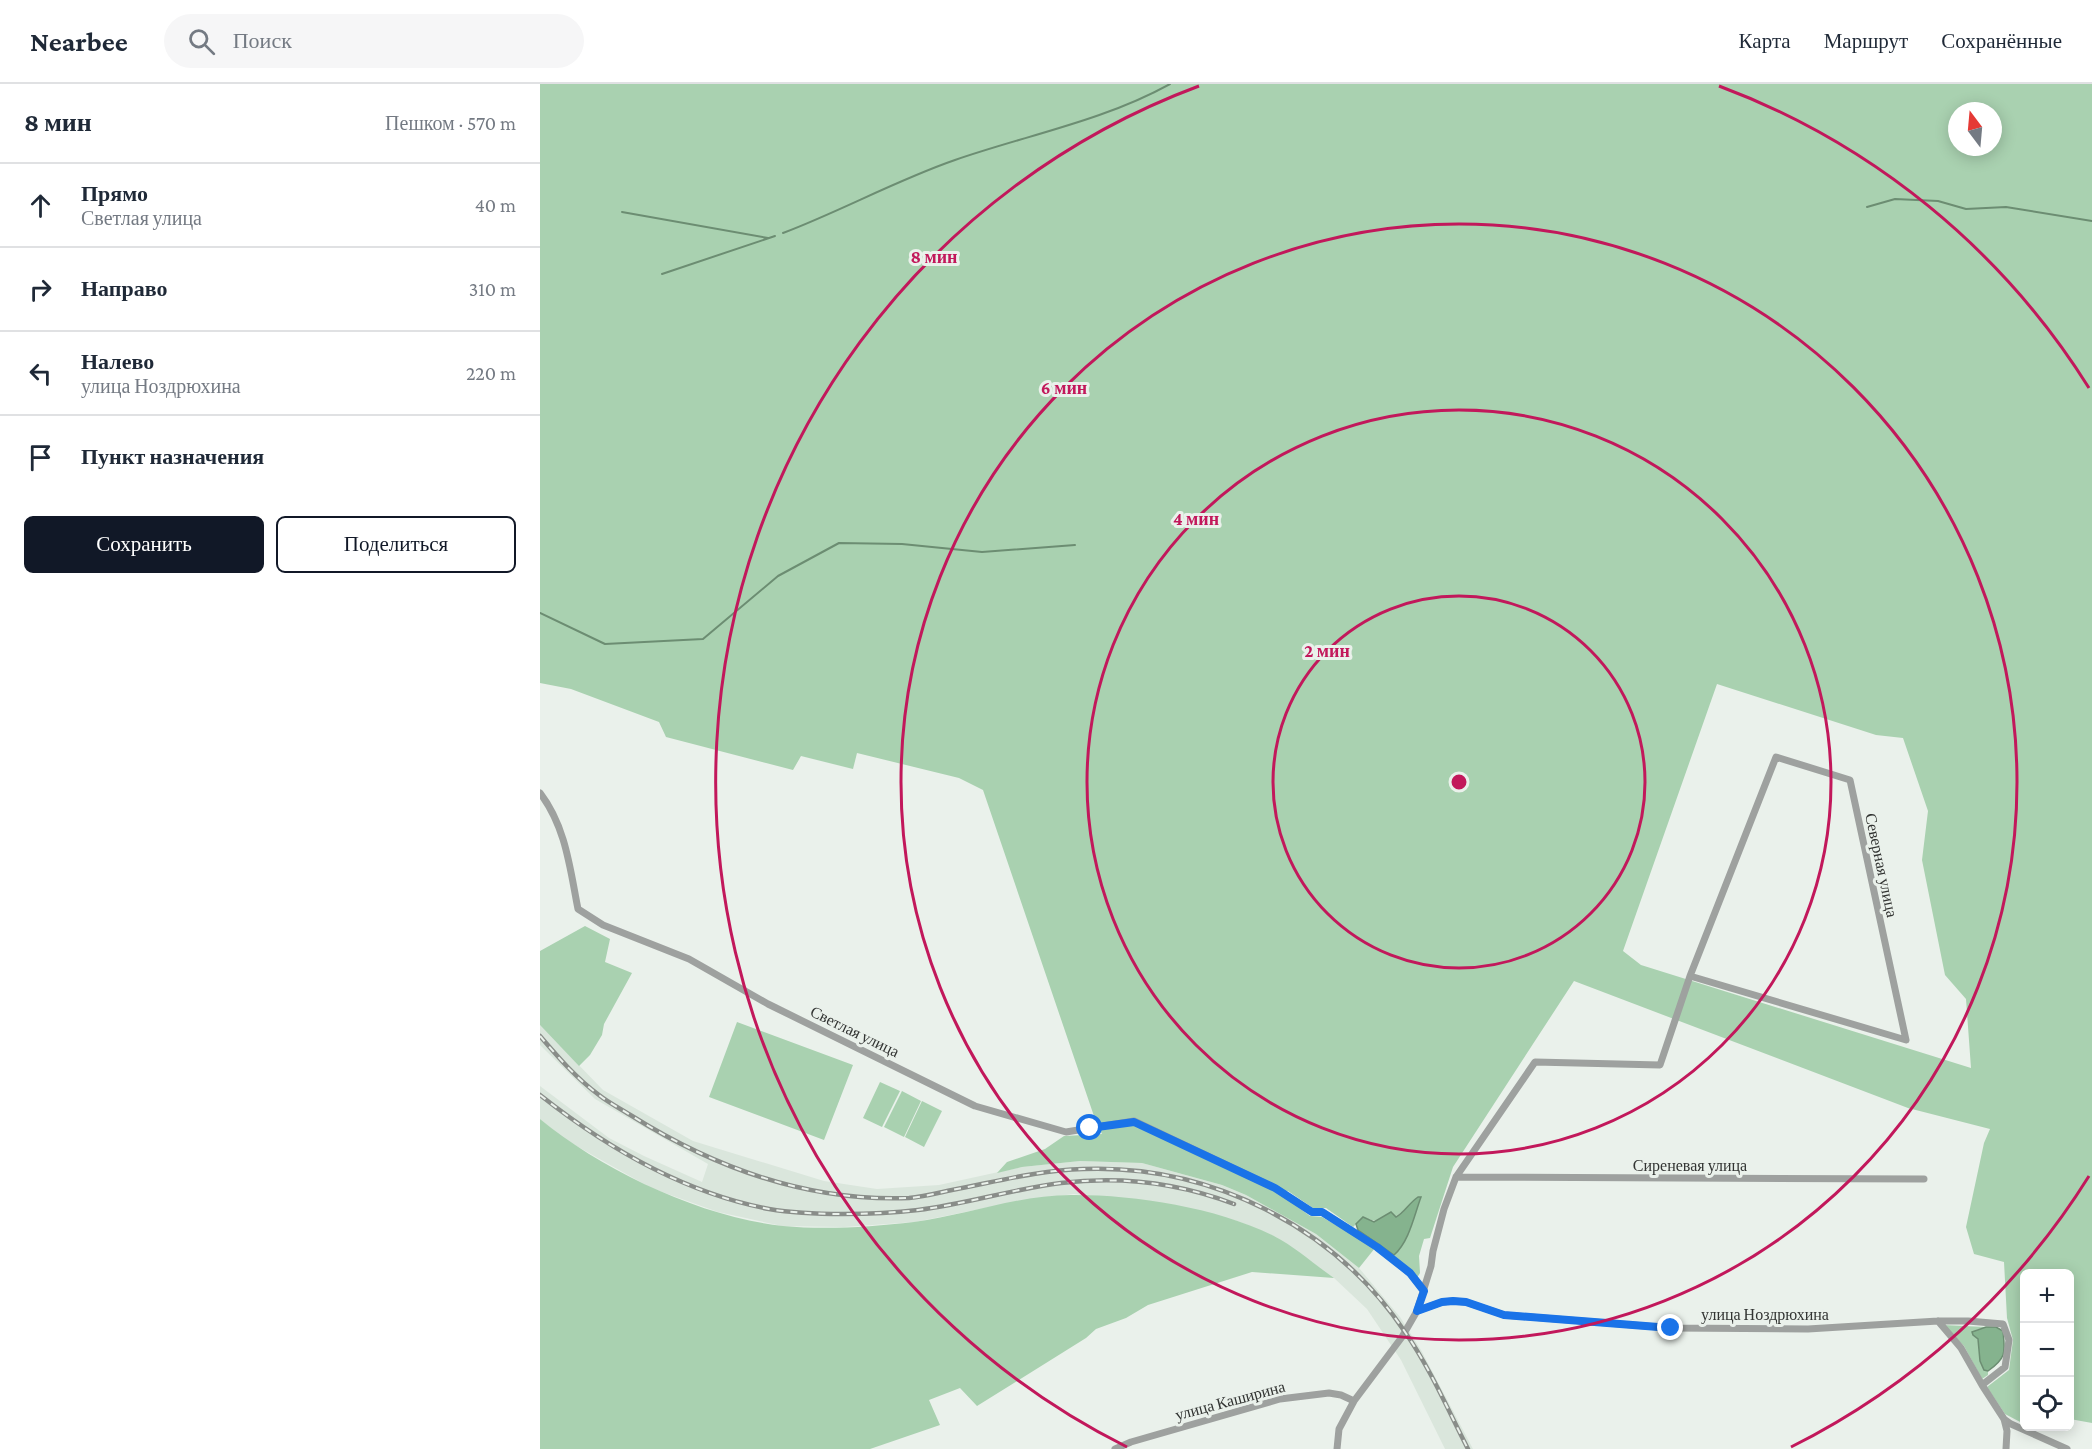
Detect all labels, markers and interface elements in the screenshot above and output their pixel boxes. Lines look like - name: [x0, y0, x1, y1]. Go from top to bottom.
- search box: [164, 14, 584, 68]
- icon: search: [185, 25, 218, 58]
- text: Nearbee: [30, 26, 128, 57]
- text: Поиск: [233, 28, 292, 53]
- text: Карта: [1739, 29, 1791, 53]
- text: Маршрут: [1824, 29, 1908, 53]
- text: Сохранённые: [1941, 29, 2062, 53]
- north arrow: [1948, 102, 2002, 156]
- text: 8 мин: [24, 108, 92, 137]
- text: Пешком · 570 m: [385, 112, 516, 134]
- text: Прямо: [81, 181, 148, 206]
- icon: ahead: [24, 189, 57, 222]
- text: 40 m: [475, 194, 516, 216]
- text: Светлая улица: [81, 207, 202, 229]
- text: 8 мин: [911, 247, 957, 267]
- icon: right: [24, 273, 57, 306]
- text: Направо: [81, 276, 167, 301]
- text: 310 m: [469, 278, 516, 300]
- text: Налево: [81, 349, 154, 374]
- icon: left: [24, 357, 57, 390]
- text: 220 m: [466, 362, 516, 384]
- text: улица Ноздрюхина: [81, 375, 241, 397]
- text: 6 мин: [1041, 378, 1087, 398]
- icon: arrive: [24, 441, 57, 474]
- text: Пункт назначения: [81, 444, 264, 469]
- text: 4 мин: [1173, 509, 1219, 529]
- button: Сохранить: [24, 516, 264, 573]
- button: Поделиться: [276, 516, 516, 573]
- text: 2 мин: [1304, 641, 1350, 661]
- centre of rings: [1449, 772, 1469, 792]
- street label: Северная улица: [1861, 811, 1901, 919]
- street label: Светлая улица: [807, 1003, 902, 1061]
- route start: [1076, 1114, 1102, 1140]
- street label: Сиреневая улица: [1633, 1157, 1747, 1175]
- map controls: [2020, 1269, 2074, 1431]
- button: +: [2020, 1269, 2074, 1323]
- street label: улица Ноздрюхина: [1701, 1306, 1829, 1324]
- route end: [1657, 1314, 1683, 1340]
- button: −: [2020, 1323, 2074, 1377]
- button: locate: [2020, 1377, 2074, 1431]
- street label: улица Каширина: [1173, 1378, 1287, 1424]

